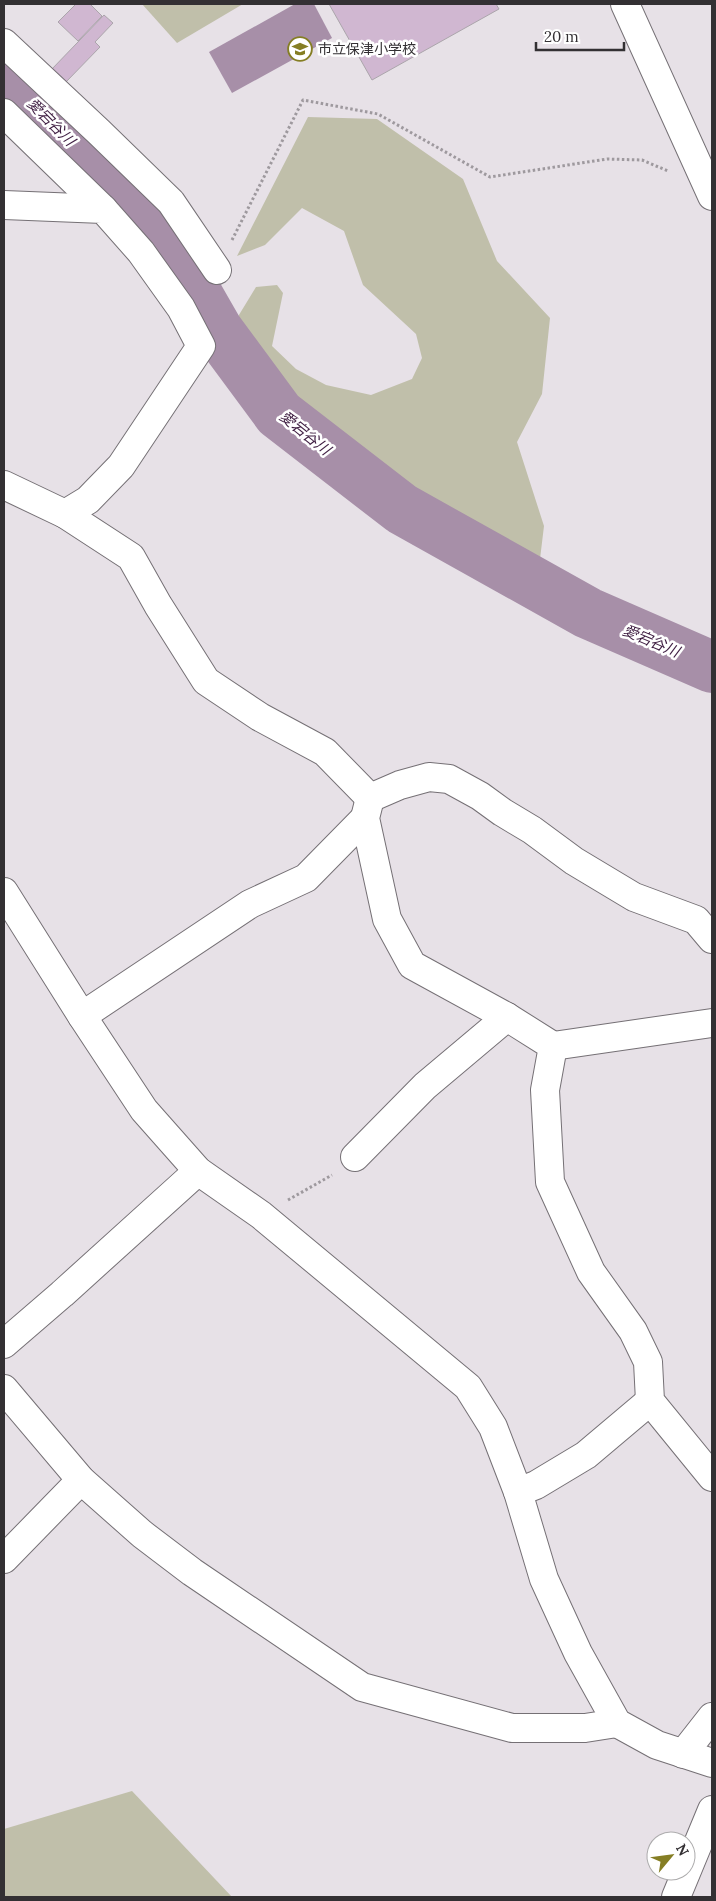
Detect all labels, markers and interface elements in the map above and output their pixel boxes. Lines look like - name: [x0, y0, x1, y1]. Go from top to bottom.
- scale bar: [536, 20, 624, 52]
- text: 20 m: [544, 27, 579, 46]
- school or university icon: 市立保津小学校: [287, 36, 313, 62]
- place label: 市立保津小学校: [318, 40, 416, 58]
- water label: 愛宕谷川: [23, 94, 81, 151]
- water label: 愛宕谷川: [276, 406, 336, 460]
- water label: 愛宕谷川: [620, 620, 684, 662]
- north arrow: [646, 1831, 696, 1881]
- text: N: [672, 1841, 693, 1859]

